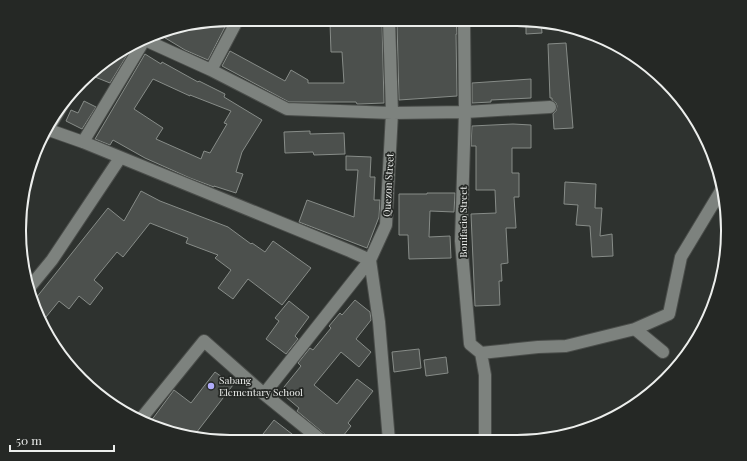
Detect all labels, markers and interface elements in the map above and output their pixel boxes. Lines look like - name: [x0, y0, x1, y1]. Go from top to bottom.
- street label: Quezon Street: [379, 152, 397, 217]
- street label: Bonifacio Street: [456, 186, 470, 258]
- place label: Sabang Elementary School: [219, 373, 303, 399]
- marker: Sabang Elementary School: [206, 381, 216, 391]
- scale bar: [10, 427, 114, 453]
- text: 50 m: [16, 432, 42, 448]

